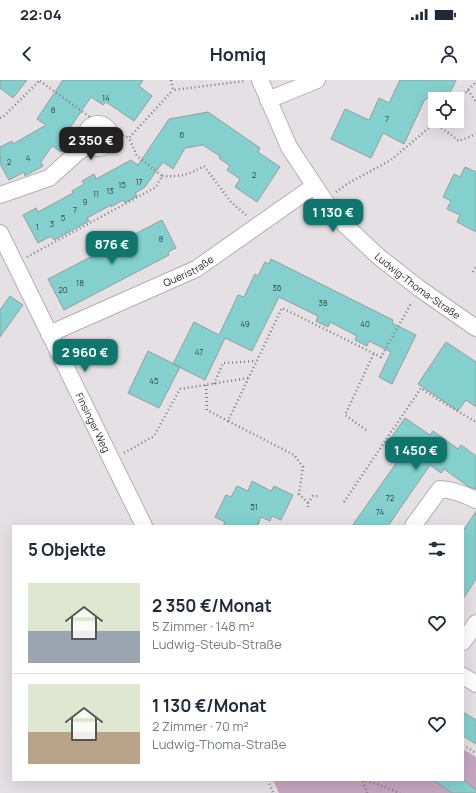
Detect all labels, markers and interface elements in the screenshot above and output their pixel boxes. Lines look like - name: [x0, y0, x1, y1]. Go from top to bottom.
- text: 22:04: [20, 4, 62, 25]
- text: Homiq: [210, 42, 266, 66]
- icon: back: [16, 43, 38, 65]
- icon: person: [438, 43, 460, 65]
- house number: 14: [102, 92, 110, 103]
- map controls: [428, 92, 464, 128]
- button: locate: [428, 92, 464, 128]
- house number: 8: [51, 104, 56, 115]
- house number: 7: [385, 113, 389, 124]
- pin: 2 350 €: [54, 127, 128, 161]
- house number: 6: [180, 129, 185, 140]
- text: 2 350 €: [68, 131, 114, 149]
- house number: 4: [26, 152, 31, 163]
- house number: 2: [7, 156, 12, 167]
- house number: 2: [252, 169, 257, 180]
- house number: 17: [135, 176, 143, 187]
- house number: 15: [118, 179, 126, 190]
- house number: 13: [106, 185, 114, 196]
- house number: 11: [93, 188, 99, 199]
- house number: 9: [83, 196, 88, 207]
- pin: 1 130 €: [296, 199, 370, 233]
- text: 1 130 €: [312, 203, 354, 221]
- house number: 7: [73, 204, 77, 215]
- house number: 5: [61, 212, 66, 223]
- house number: 3: [50, 218, 54, 229]
- house number: 1: [35, 221, 39, 232]
- pin: 876 €: [84, 231, 140, 265]
- house number: 8: [159, 233, 164, 244]
- text: 876 €: [95, 235, 129, 253]
- street label: Ludwig-Thoma-Straße: [372, 249, 463, 322]
- street label: Queristraße: [161, 252, 216, 290]
- house number: 18: [76, 277, 84, 288]
- house number: 36: [272, 282, 282, 293]
- house number: 20: [58, 284, 68, 295]
- house number: 38: [318, 297, 328, 308]
- house number: 49: [240, 318, 250, 329]
- house number: 40: [360, 318, 370, 329]
- pin: 2 960 €: [48, 339, 122, 373]
- text: 2 960 €: [62, 343, 108, 361]
- house number: 47: [195, 346, 203, 357]
- house number: 45: [149, 375, 159, 386]
- street label: Finsinger Weg: [72, 390, 114, 455]
- pin: 1 450 €: [379, 437, 453, 471]
- text: 1 450 €: [394, 441, 438, 459]
- house number: 72: [386, 492, 395, 503]
- house number: 51: [250, 501, 258, 512]
- house number: 74: [376, 506, 384, 517]
- text: 5 Objekte: [28, 538, 106, 561]
- icon: filters: [426, 538, 448, 560]
- text: 2 350 €/Monat: [152, 594, 272, 617]
- icon: home: [60, 599, 108, 647]
- icon: heart: [426, 612, 448, 634]
- text: 5 Zimmer · 148 m²: [152, 617, 255, 635]
- text: Ludwig-Steub-Straße: [152, 635, 282, 653]
- text: 1 130 €/Monat: [152, 694, 267, 717]
- icon: home: [60, 700, 108, 748]
- icon: heart: [426, 713, 448, 735]
- text: 2 Zimmer · 70 m²: [152, 717, 249, 735]
- text: Ludwig-Thoma-Straße: [152, 735, 286, 753]

